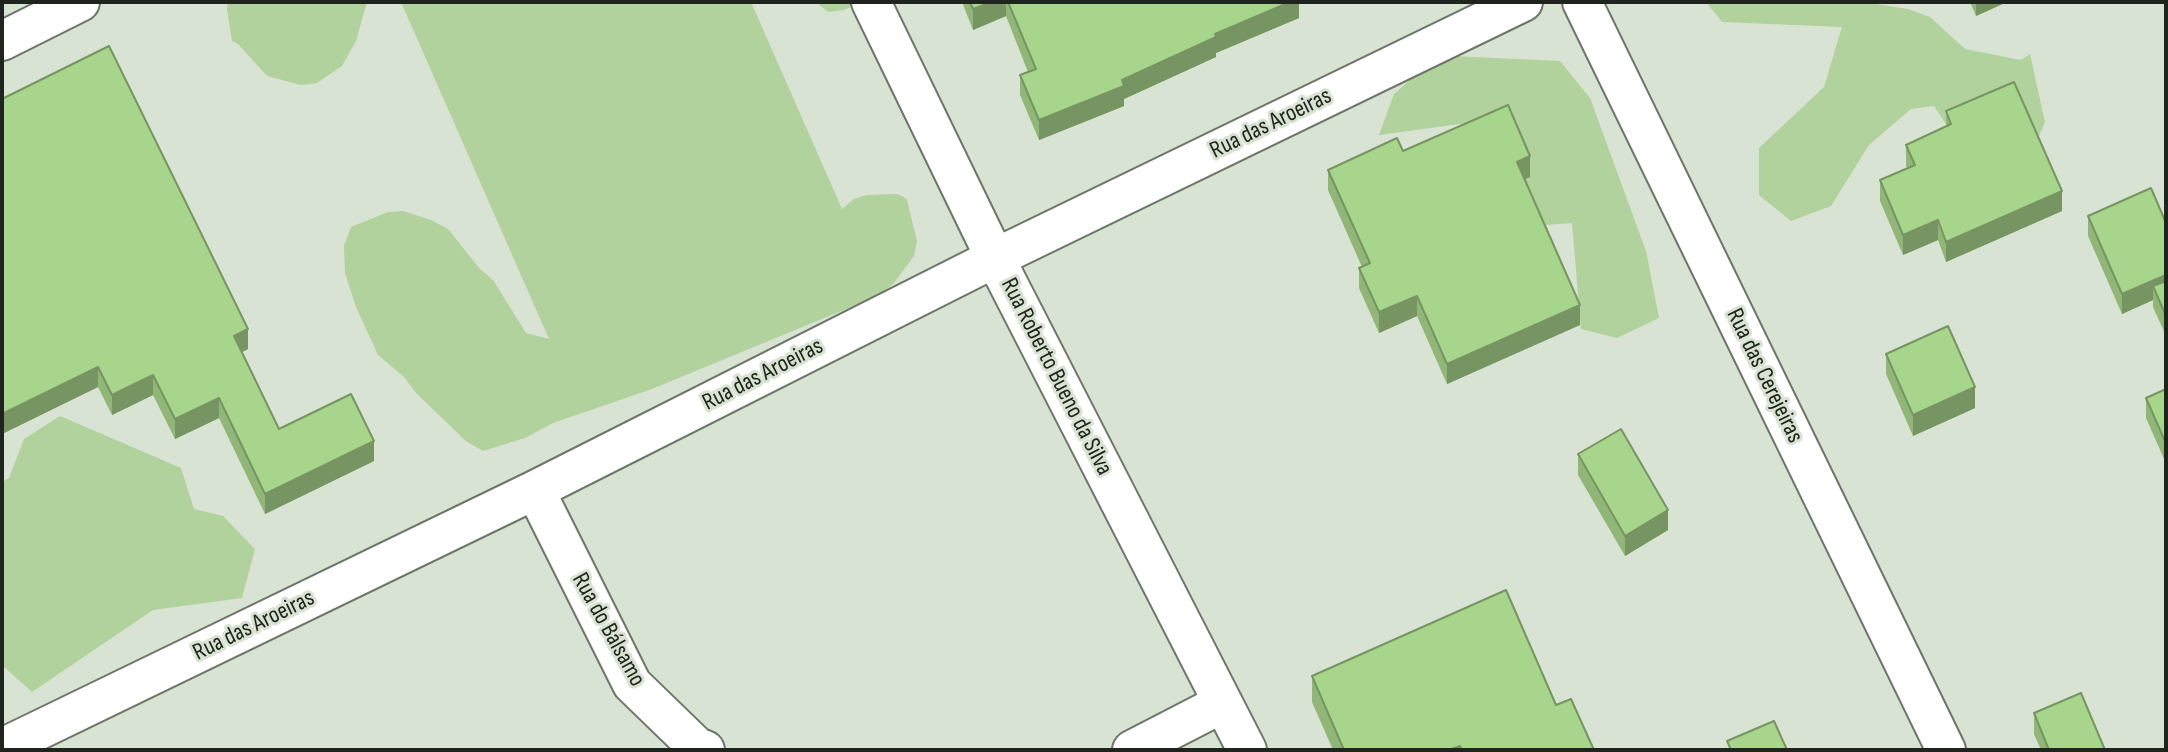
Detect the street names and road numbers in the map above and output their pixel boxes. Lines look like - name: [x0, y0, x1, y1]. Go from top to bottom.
- street label: Rua das Aroeiras: [1206, 82, 1336, 166]
- street label: Rua Roberto Bueno da Silva: [994, 274, 1118, 480]
- street label: Rua das Cerejeiras: [1719, 304, 1809, 448]
- street label: Rua das Aroeiras: [698, 332, 828, 418]
- street label: Rua do Bálsamo: [565, 568, 651, 692]
- street label: Rua das Aroeiras: [189, 584, 319, 668]

